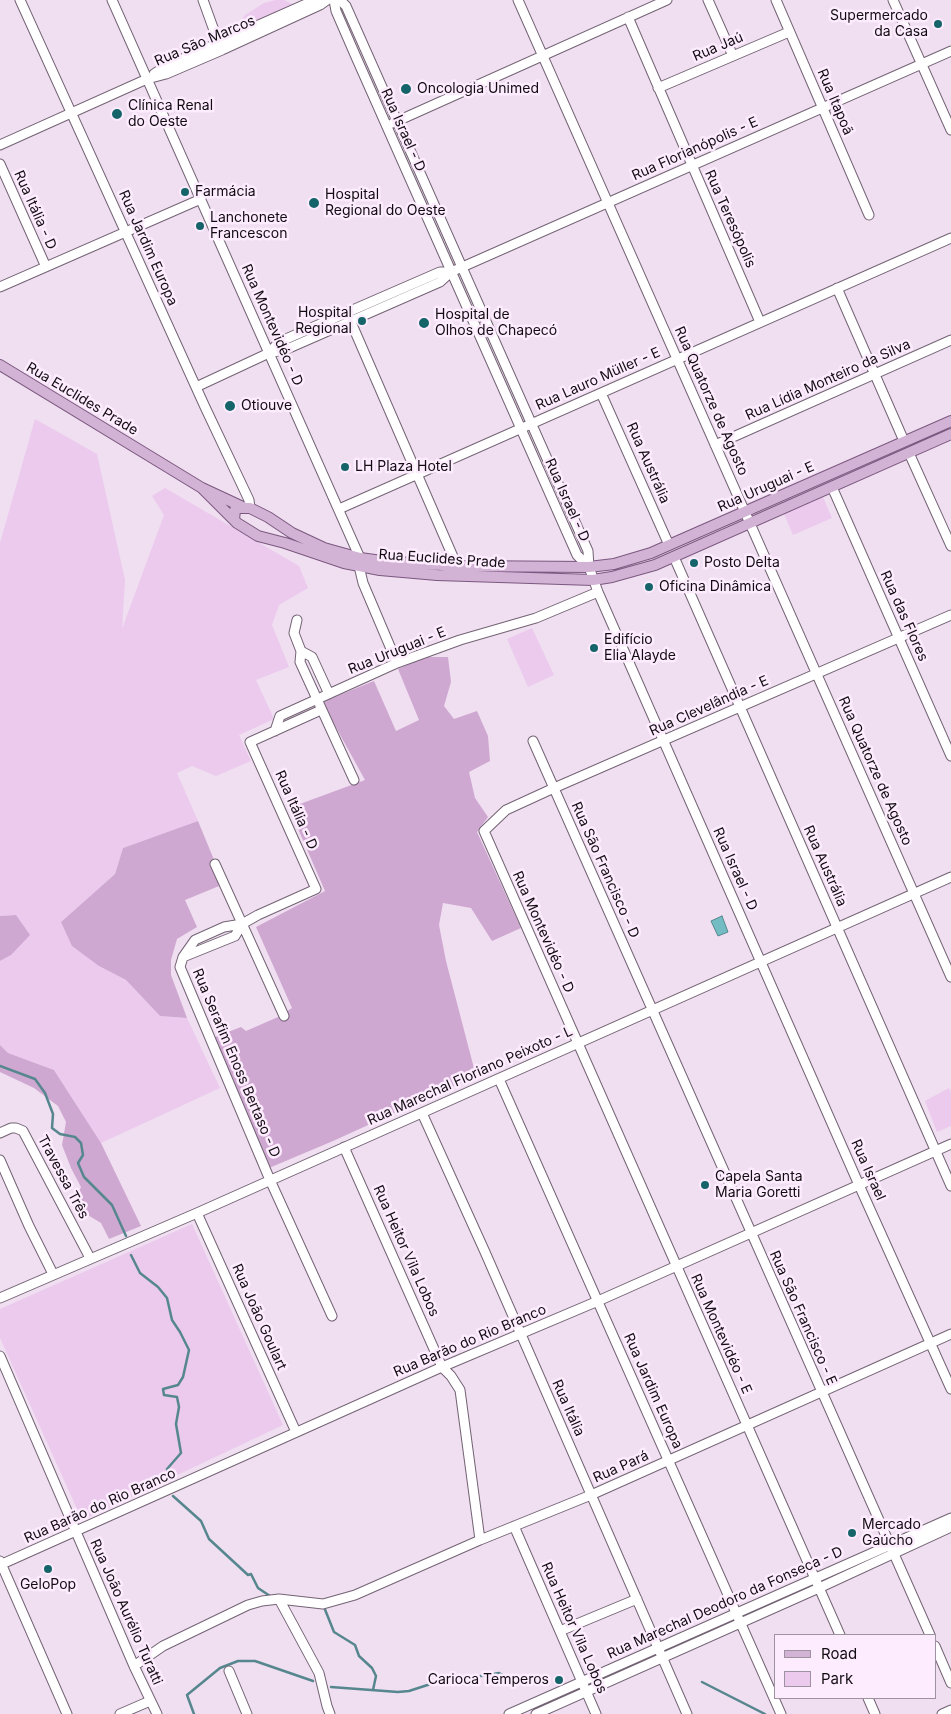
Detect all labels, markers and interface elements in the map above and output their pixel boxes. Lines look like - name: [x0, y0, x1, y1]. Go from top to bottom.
- place label: Supermercado da Casa: [830, 8, 928, 40]
- street label: Rua São Marcos: [152, 12, 258, 70]
- marker: Supermercado da Casa: [932, 18, 944, 30]
- street label: Rua Jaú: [690, 29, 746, 65]
- street label: Rua Itapoã: [813, 66, 857, 138]
- place label: Oncologia Unimed: [417, 81, 539, 97]
- marker: Oncologia Unimed: [399, 82, 413, 96]
- street label: Rua Israel - D: [377, 86, 429, 174]
- place label: Clínica Renal do Oeste: [128, 98, 213, 130]
- marker: Clínica Renal do Oeste: [110, 107, 124, 121]
- street label: Rua Florianópolis - E: [629, 114, 761, 184]
- street label: Rua Teresópolis: [701, 167, 759, 271]
- street label: Rua Itália - D: [10, 168, 60, 252]
- place label: Farmácia: [195, 184, 256, 200]
- marker: Farmácia: [179, 186, 191, 198]
- place label: Hospital Regional do Oeste: [325, 187, 446, 220]
- street label: Rua Jardim Europa: [115, 188, 181, 308]
- marker: Hospital Regional do Oeste: [307, 196, 321, 210]
- place label: Lanchonete Francescon: [210, 210, 288, 242]
- marker: Lanchonete Francescon: [194, 220, 206, 232]
- street label: Rua Montevidéo - D: [238, 262, 306, 388]
- place label: Hospital Regional: [295, 305, 352, 338]
- place label: Hospital de Olhos de Chapecó: [435, 307, 557, 340]
- marker: Hospital Regional: [356, 315, 368, 327]
- marker: Hospital de Olhos de Chapecó: [417, 316, 431, 330]
- street label: Rua Quatorze de Agosto: [671, 324, 751, 478]
- street label: Rua Lídia Monteiro da Silva: [743, 336, 913, 424]
- street label: Rua Lauro Müller - E: [533, 344, 663, 414]
- street label: Rua Euclides Prade: [23, 359, 141, 439]
- place label: Otiouve: [241, 398, 292, 414]
- marker: Otiouve: [223, 399, 237, 413]
- street label: Rua Austrália: [623, 420, 673, 506]
- street label: Rua Israel - D: [541, 456, 593, 544]
- street label: Rua Uruguai - E: [715, 458, 817, 516]
- place label: LH Plaza Hotel: [355, 459, 452, 475]
- marker: LH Plaza Hotel: [339, 461, 351, 473]
- street label: Rua Euclides Prade: [378, 546, 506, 572]
- place label: Posto Delta: [704, 555, 780, 571]
- marker: Posto Delta: [688, 557, 700, 569]
- street label: Rua das Flores: [877, 568, 931, 664]
- place label: Oficina Dinâmica: [659, 579, 771, 595]
- marker: Oficina Dinâmica: [643, 581, 655, 593]
- street label: Rua Uruguai - E: [346, 624, 448, 678]
- place label: Edifício Elia Alayde: [604, 632, 676, 664]
- marker: Edifício Elia Alayde: [588, 642, 600, 654]
- street label: Rua Clevelândia - E: [647, 672, 771, 740]
- street label: Rua Quatorze de Agosto: [835, 694, 915, 848]
- street label: Rua Itália - D: [271, 768, 321, 852]
- street label: Rua São Francisco - D: [567, 799, 643, 941]
- street label: Rua Austrália: [800, 823, 850, 909]
- street label: Rua Israel - D: [709, 825, 761, 913]
- street label: Rua Montevidéo - D: [509, 869, 577, 995]
- street label: Rua Serafim Enoss Bertaso - D: [189, 966, 283, 1160]
- street label: Rua Marechal Floriano Peixoto - L: [365, 1023, 575, 1129]
- street label: Travessa Três: [34, 1132, 92, 1222]
- street label: Rua Israel: [847, 1137, 889, 1203]
- place label: Capela Santa Maria Goretti: [715, 1169, 803, 1202]
- marker: Capela Santa Maria Goretti: [699, 1179, 711, 1191]
- street label: Rua Heitor Vila Lobos: [369, 1183, 443, 1319]
- street label: Rua São Francisco - E: [766, 1248, 840, 1388]
- street label: Rua João Goulart: [228, 1261, 290, 1373]
- street label: Rua Montevidéo - E: [687, 1271, 755, 1397]
- street label: Rua Barão do Rio Branco: [391, 1301, 549, 1381]
- street label: Rua Jardim Europa: [620, 1331, 686, 1451]
- street label: Rua Itália: [548, 1377, 588, 1439]
- street label: Rua Pará: [591, 1447, 651, 1487]
- street label: Rua Barão do Rio Branco: [22, 1465, 178, 1547]
- place label: Mercado Gaúcho: [862, 1517, 921, 1550]
- marker: Mercado Gaúcho: [846, 1527, 858, 1539]
- street label: Rua João Aurélio Turatti: [86, 1537, 166, 1687]
- street label: Rua Marechal Deodoro da Fonseca - D: [605, 1543, 845, 1663]
- street label: Rua Heitor Vila Lobos: [537, 1560, 611, 1696]
- marker: GeloPop: [42, 1563, 54, 1575]
- place label: GeloPop: [20, 1577, 76, 1593]
- legend: [774, 1634, 936, 1699]
- text: Road: [821, 1644, 857, 1663]
- text: Park: [821, 1669, 853, 1688]
- place label: Carioca Temperos: [428, 1672, 549, 1688]
- marker: Carioca Temperos: [553, 1674, 565, 1686]

